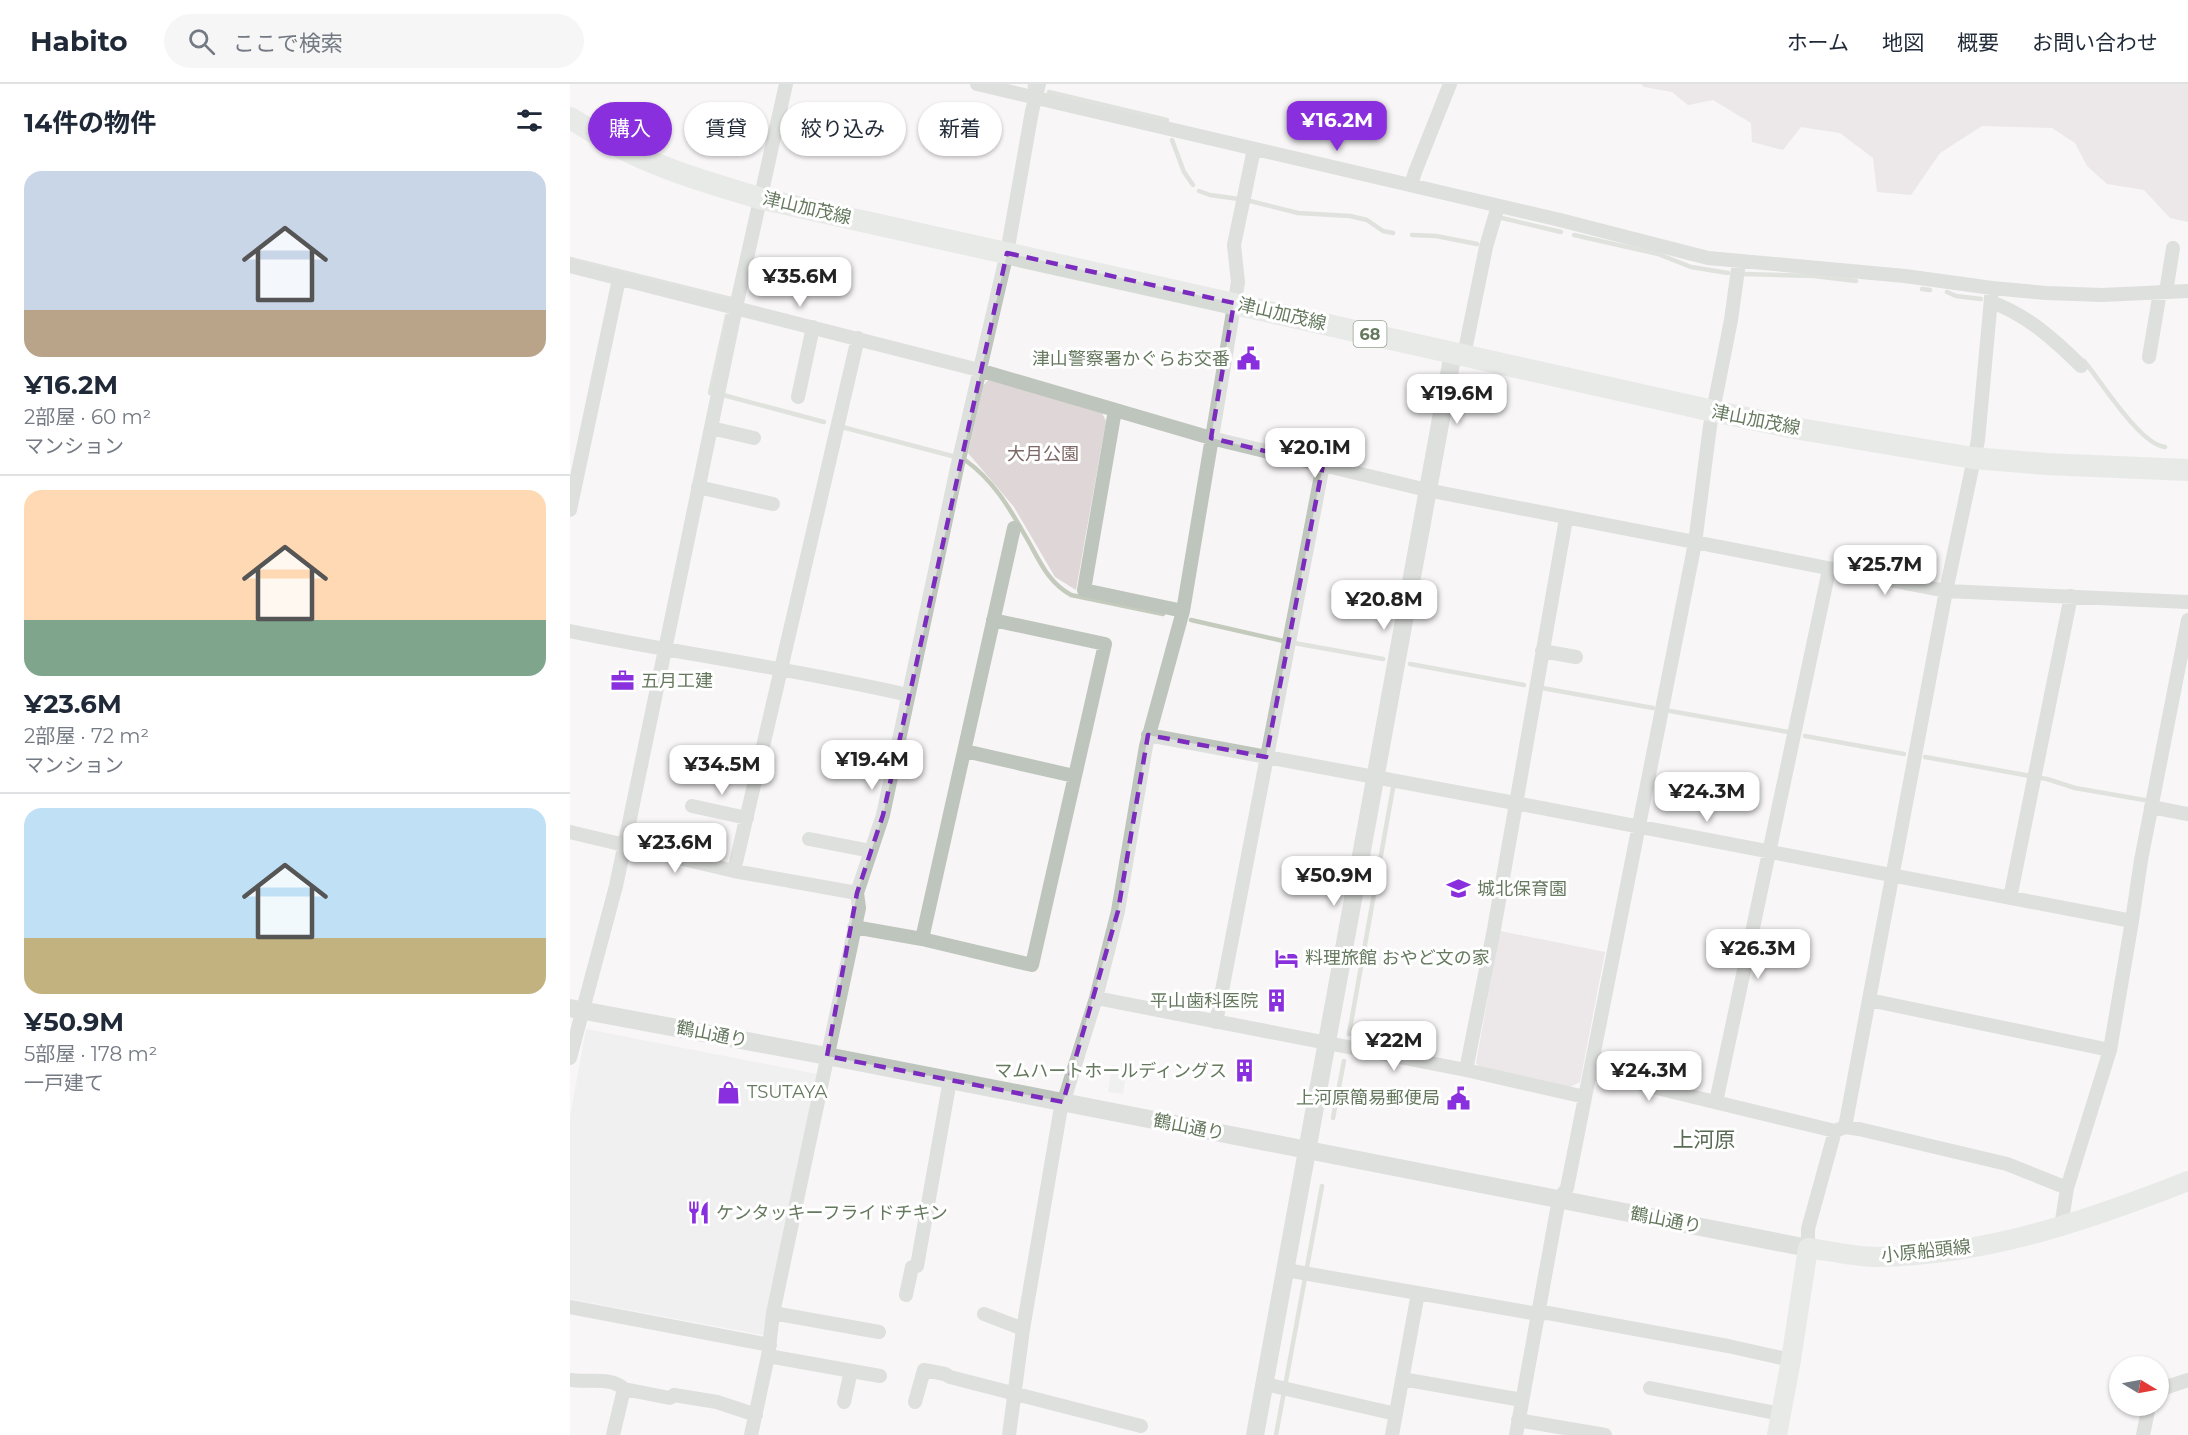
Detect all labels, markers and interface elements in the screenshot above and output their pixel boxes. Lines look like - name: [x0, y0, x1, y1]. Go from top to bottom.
- search box: [164, 14, 584, 68]
- text: Habito: [30, 24, 128, 58]
- icon: search: [185, 25, 218, 58]
- text: ここで検索: [233, 30, 343, 57]
- text: ホーム: [1787, 30, 1849, 55]
- text: 地図: [1882, 30, 1924, 55]
- text: 概要: [1957, 30, 1999, 55]
- text: お問い合わせ: [2032, 30, 2158, 55]
- pin: ¥16.2M: [1288, 101, 1386, 152]
- chip: 購入: [588, 102, 672, 156]
- chip: 賃貸: [684, 102, 768, 156]
- chip: 絞り込み: [780, 102, 906, 156]
- chip: 新着: [918, 102, 1002, 156]
- icon: filters: [513, 104, 546, 137]
- text: 14件の物件: [24, 107, 156, 139]
- text: ¥16.2M: [1301, 108, 1373, 132]
- street label: 津山加茂線: [761, 187, 853, 229]
- icon: home: [231, 210, 339, 318]
- pin: ¥35.6M: [751, 257, 849, 308]
- text: ¥35.6M: [762, 264, 838, 288]
- street label: 津山加茂線: [1236, 293, 1328, 335]
- road number: 68: [1354, 321, 1386, 347]
- public building icon: 津山警察署かぐらお交番: [1235, 346, 1261, 372]
- place label: 津山警察署かぐらお交番: [1032, 348, 1230, 370]
- text: ¥16.2M: [24, 369, 118, 401]
- pin: ¥19.6M: [1408, 374, 1506, 425]
- text: ¥19.6M: [1421, 381, 1493, 405]
- street label: 津山加茂線: [1710, 401, 1802, 439]
- text: 2部屋 · 60 m²: [24, 405, 151, 429]
- pin: ¥20.1M: [1266, 428, 1364, 479]
- text: マンション: [24, 434, 124, 458]
- text: ¥20.1M: [1279, 435, 1351, 459]
- park label: 大月公園: [1007, 443, 1079, 465]
- icon: home: [231, 529, 339, 637]
- pin: ¥25.7M: [1836, 545, 1934, 596]
- text: ¥25.7M: [1848, 552, 1922, 576]
- pin: ¥20.8M: [1335, 580, 1433, 631]
- text: ¥20.8M: [1345, 587, 1423, 611]
- office icon: 五月工建: [610, 668, 636, 694]
- place label: 五月工建: [641, 670, 713, 692]
- text: ¥23.6M: [24, 688, 122, 720]
- text: 2部屋 · 72 m²: [24, 724, 149, 748]
- pin: ¥19.4M: [823, 740, 921, 791]
- pin: ¥34.5M: [673, 745, 771, 796]
- text: ¥19.4M: [835, 747, 909, 771]
- text: ¥34.5M: [683, 752, 761, 776]
- text: マンション: [24, 753, 124, 777]
- pin: ¥24.3M: [1658, 772, 1756, 823]
- text: ¥24.3M: [1669, 779, 1745, 803]
- pin: ¥23.6M: [626, 823, 724, 874]
- text: ¥23.6M: [637, 830, 713, 854]
- icon: home: [231, 847, 339, 955]
- pin: ¥50.9M: [1285, 856, 1383, 907]
- text: ¥50.9M: [1295, 863, 1373, 887]
- school or university icon: 城北保育園: [1446, 876, 1472, 902]
- place label: 城北保育園: [1477, 878, 1567, 900]
- pin: ¥26.3M: [1709, 929, 1807, 980]
- text: ¥26.3M: [1720, 936, 1796, 960]
- hotel icon: 料理旅館 おやど文の家: [1274, 945, 1300, 971]
- place label: 料理旅館 おやど文の家: [1305, 947, 1490, 969]
- building icon: 平山歯科医院: [1263, 988, 1289, 1014]
- place label: 平山歯科医院: [1150, 990, 1258, 1012]
- text: ¥50.9M: [24, 1006, 124, 1038]
- street label: 鶴山通り: [675, 1016, 749, 1052]
- pin: ¥22M: [1358, 1021, 1430, 1072]
- text: ¥22M: [1365, 1028, 1423, 1052]
- text: 5部屋 · 178 m²: [24, 1042, 157, 1066]
- pin: ¥24.3M: [1600, 1051, 1698, 1102]
- building icon: マムハートホールディングス: [1232, 1058, 1258, 1084]
- text: ¥24.3M: [1611, 1058, 1687, 1082]
- place label: マムハートホールディングス: [994, 1060, 1227, 1082]
- text: 一戸建て: [24, 1071, 104, 1095]
- shop icon: TSUTAYA: [716, 1079, 742, 1105]
- place label: TSUTAYA: [747, 1081, 828, 1103]
- public building icon: 上河原簡易郵便局: [1445, 1085, 1471, 1111]
- place label: 上河原簡易郵便局: [1296, 1087, 1440, 1109]
- street label: 鶴山通り: [1152, 1109, 1226, 1145]
- district label: 上河原: [1673, 1127, 1736, 1152]
- restaurant icon: ケンタッキーフライドチキン: [685, 1200, 711, 1226]
- place label: ケンタッキーフライドチキン: [716, 1202, 948, 1224]
- street label: 鶴山通り: [1629, 1202, 1703, 1238]
- street label: 小原船頭線: [1880, 1235, 1972, 1267]
- north arrow: [2109, 1356, 2169, 1416]
- map controls: [2109, 1356, 2169, 1416]

